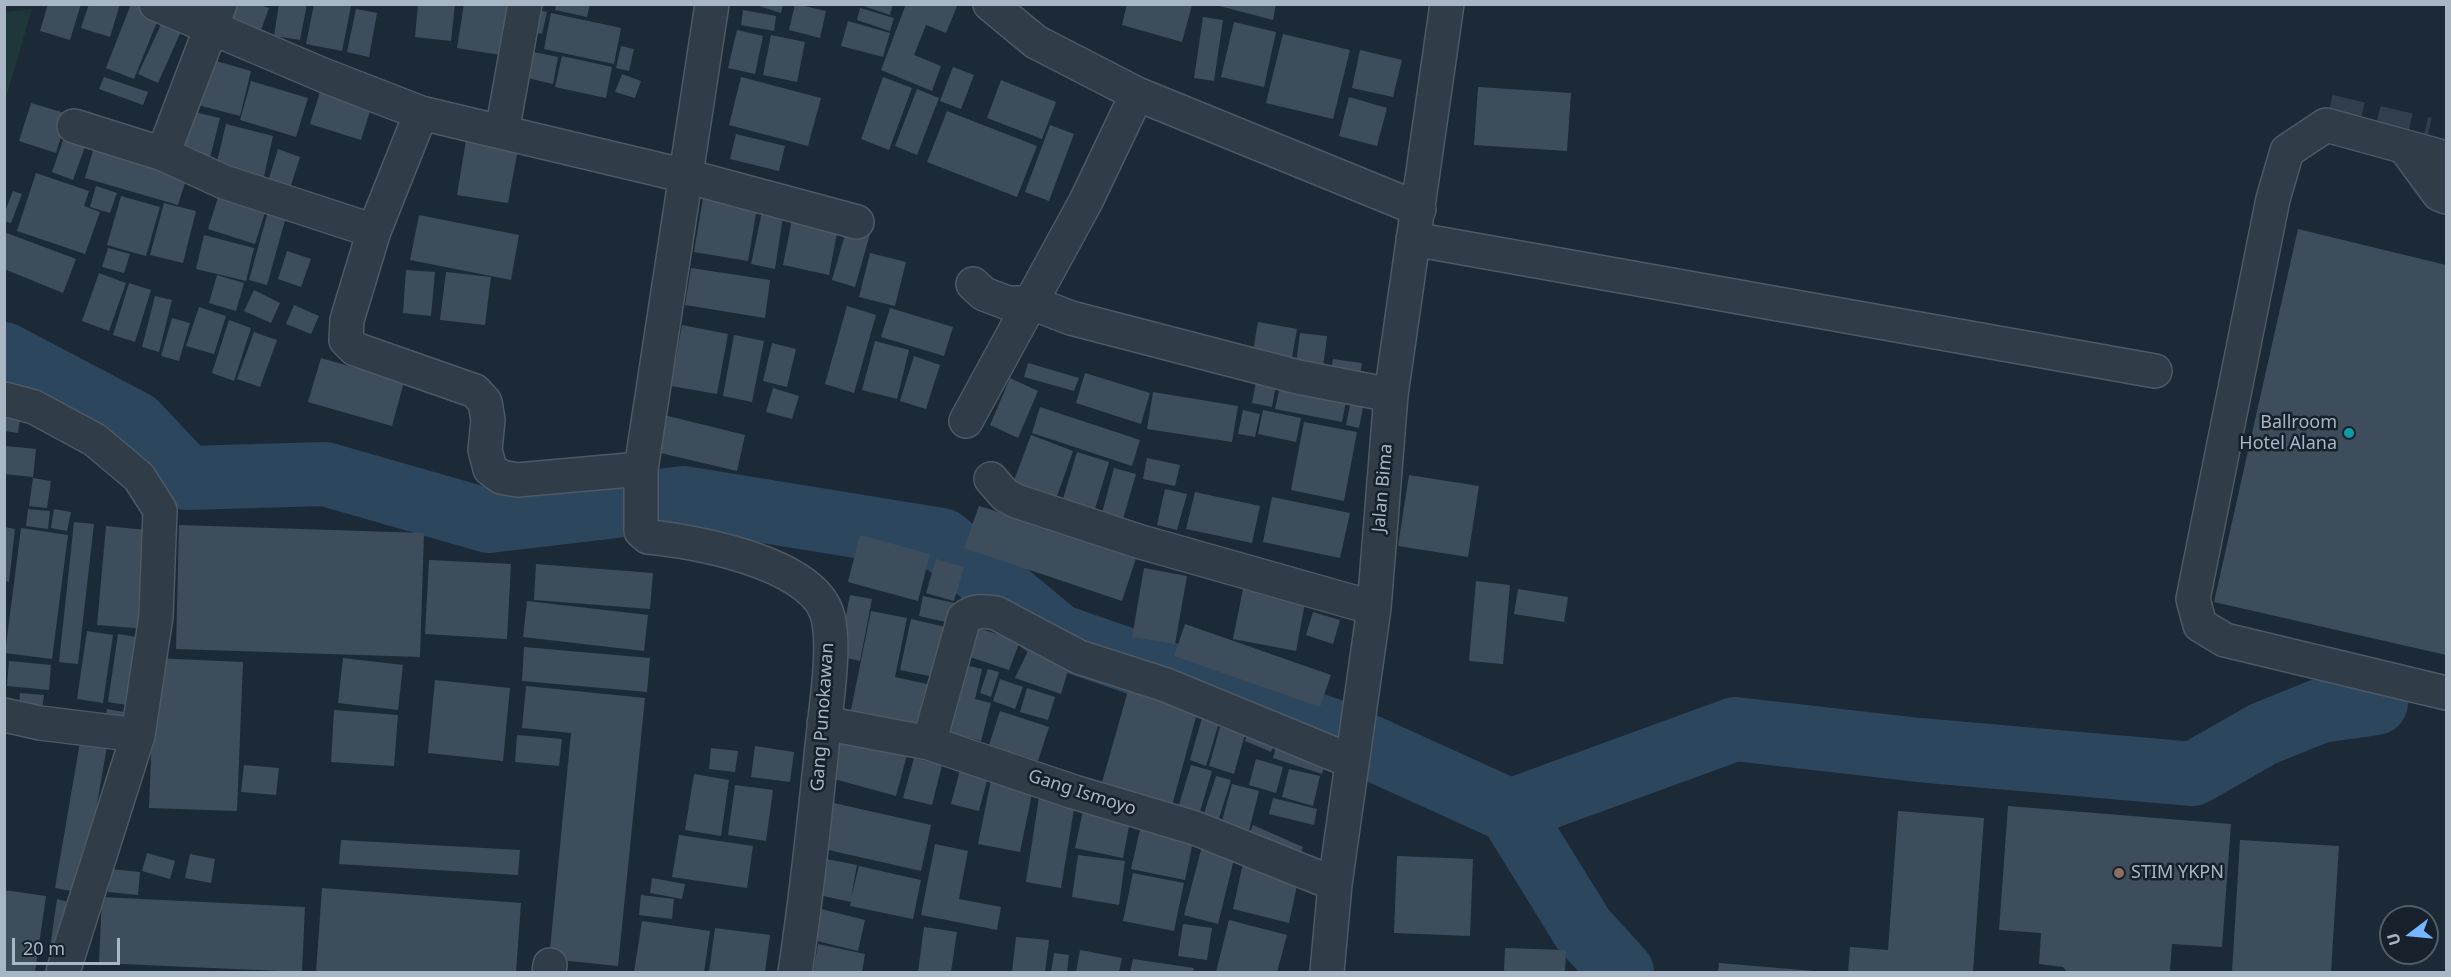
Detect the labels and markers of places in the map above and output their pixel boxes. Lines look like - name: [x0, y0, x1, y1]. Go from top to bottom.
- place label: Ballroom Hotel Alana: [2239, 412, 2337, 454]
- marker: Ballroom Hotel Alana: [2342, 426, 2356, 440]
- place label: STIM YKPN: [2131, 862, 2224, 884]
- marker: STIM YKPN: [2112, 866, 2126, 880]

